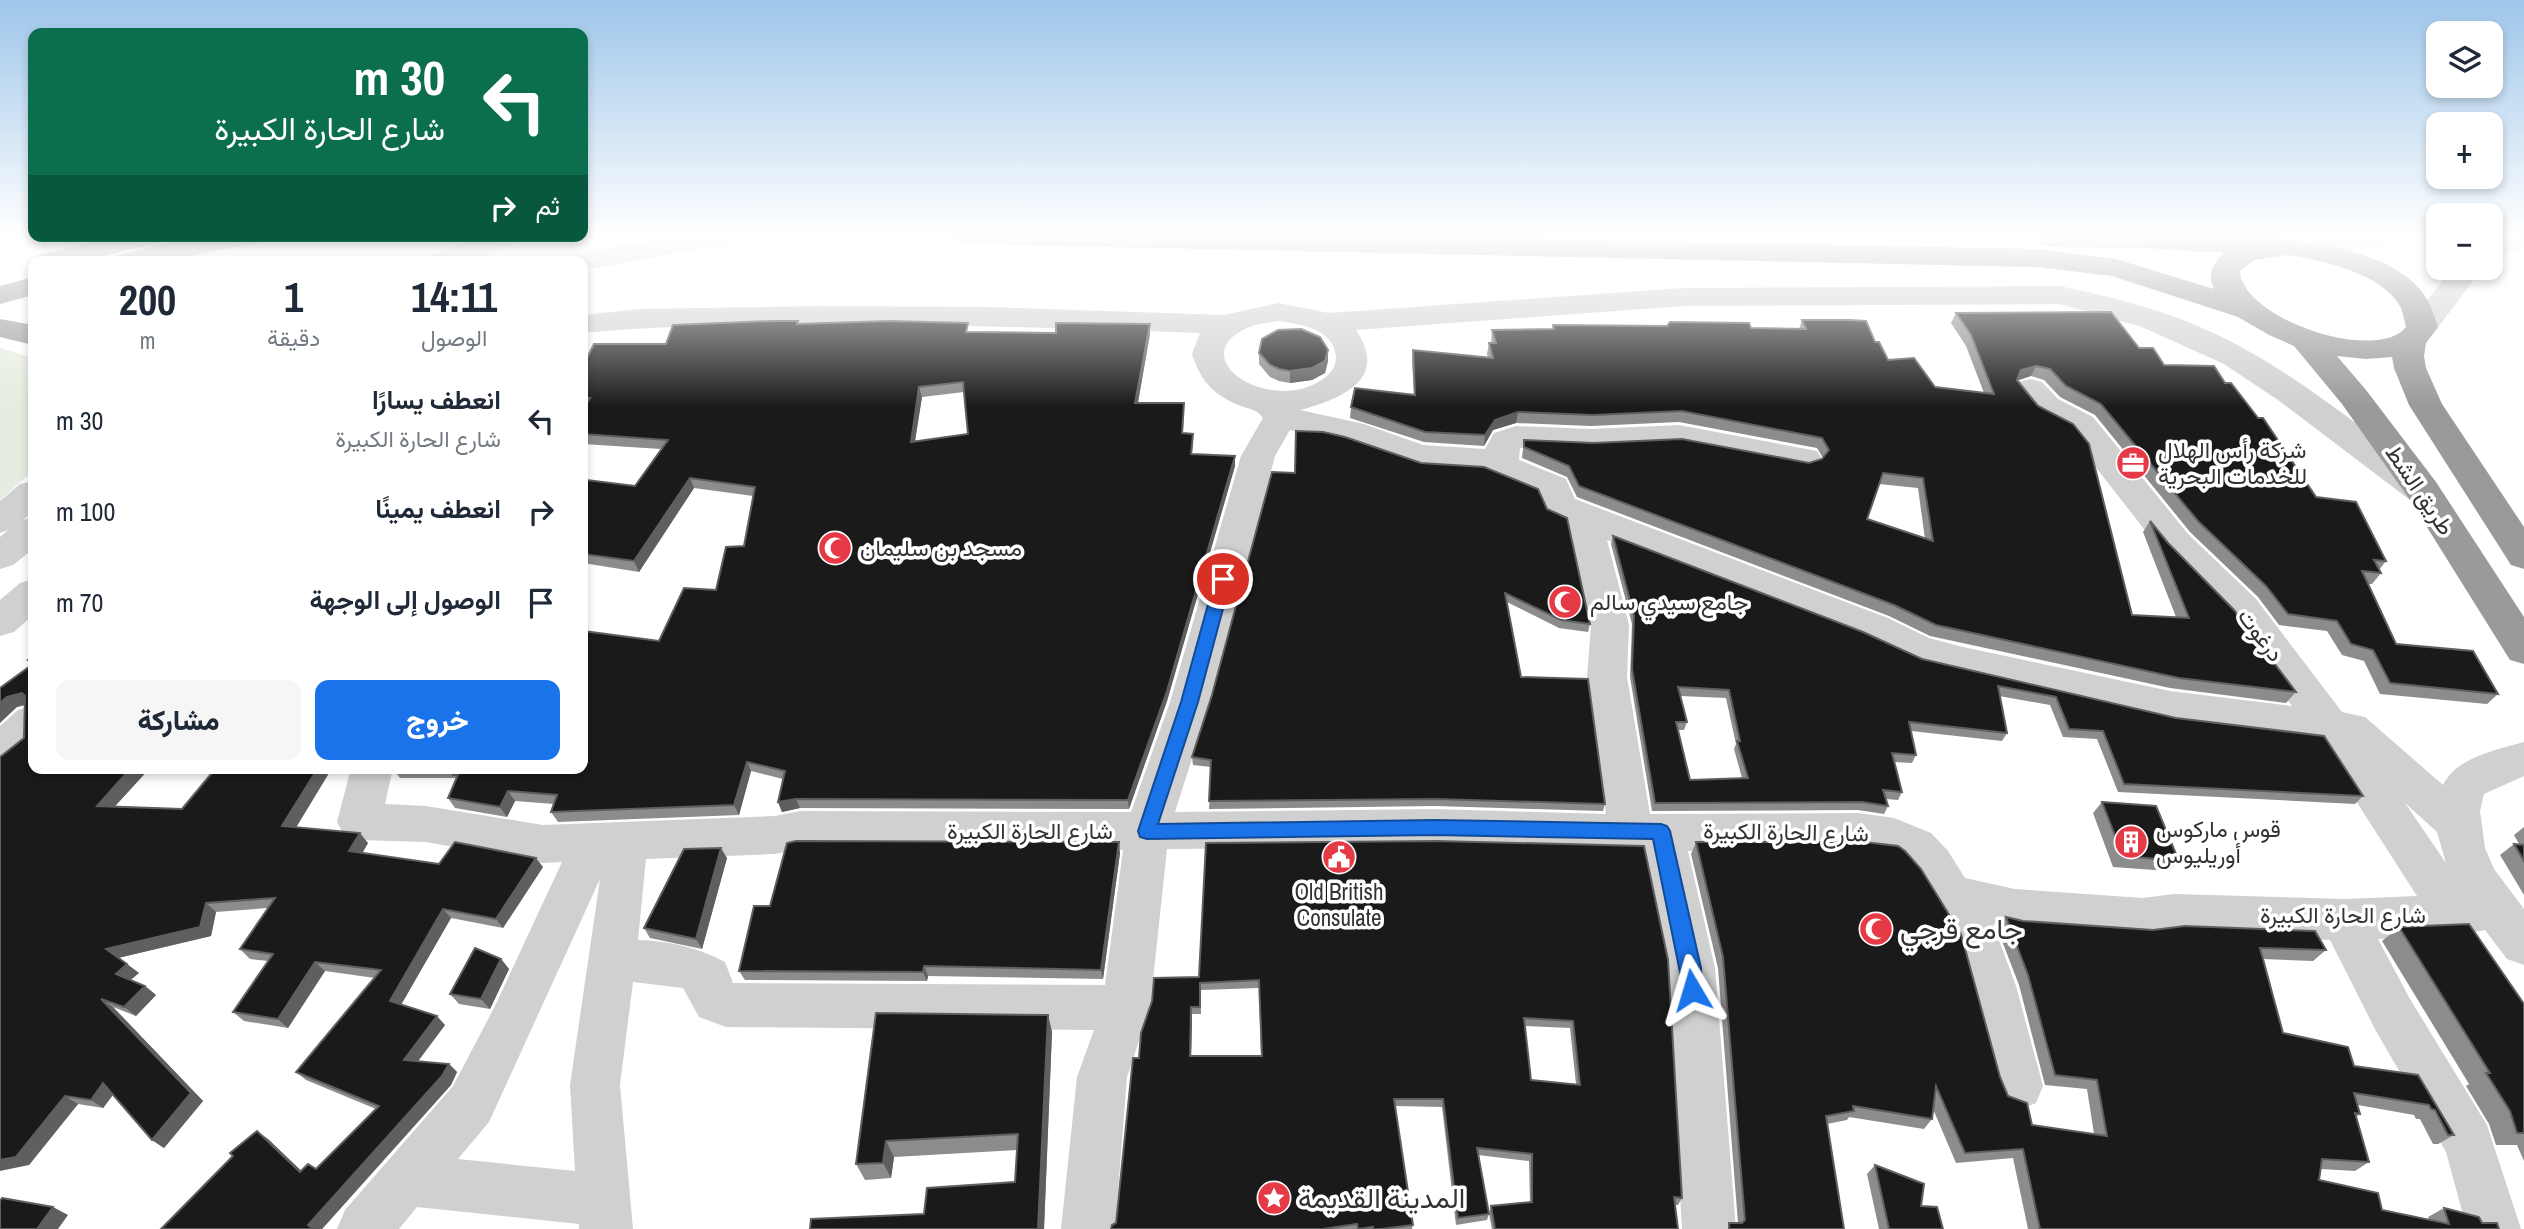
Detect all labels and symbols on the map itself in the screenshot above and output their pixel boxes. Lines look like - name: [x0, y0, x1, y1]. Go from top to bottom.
- place label: شركة رأس الهلال للخدمات البحرية: [2158, 434, 2307, 491]
- street label: طريق الشط: [2379, 438, 2462, 541]
- office icon: شركة رأس الهلال للخدمات البحرية: [2114, 444, 2152, 482]
- mosque icon: مسجد بن سليمان: [816, 529, 854, 567]
- place label: مسجد بن سليمان: [860, 532, 1022, 563]
- pin: [1193, 549, 1253, 609]
- mosque icon: جامع سيدي سالم: [1546, 583, 1584, 621]
- place label: جامع سيدي سالم: [1590, 586, 1748, 621]
- street label: درغوت: [2231, 602, 2292, 668]
- place label: قوس ماركوس أوريليوس: [2156, 813, 2281, 870]
- street label: شارع الحارة الكبيرة: [947, 815, 1113, 847]
- street label: شارع الحارة الكبيرة: [1703, 815, 1869, 849]
- building icon: قوس ماركوس أوريليوس: [2112, 823, 2150, 861]
- public building icon: Old British Consulate: [1320, 838, 1358, 876]
- place label: Old British Consulate: [1294, 876, 1384, 933]
- street label: شارع الحارة الكبيرة: [2260, 899, 2426, 931]
- mosque icon: جامع قرجي: [1857, 910, 1895, 948]
- place label: جامع قرجي: [1900, 910, 2023, 952]
- position arrow: [1655, 953, 1729, 1027]
- place icon: المدينة القديمة: [1255, 1179, 1293, 1217]
- place label: المدينة القديمة: [1298, 1179, 1465, 1217]

